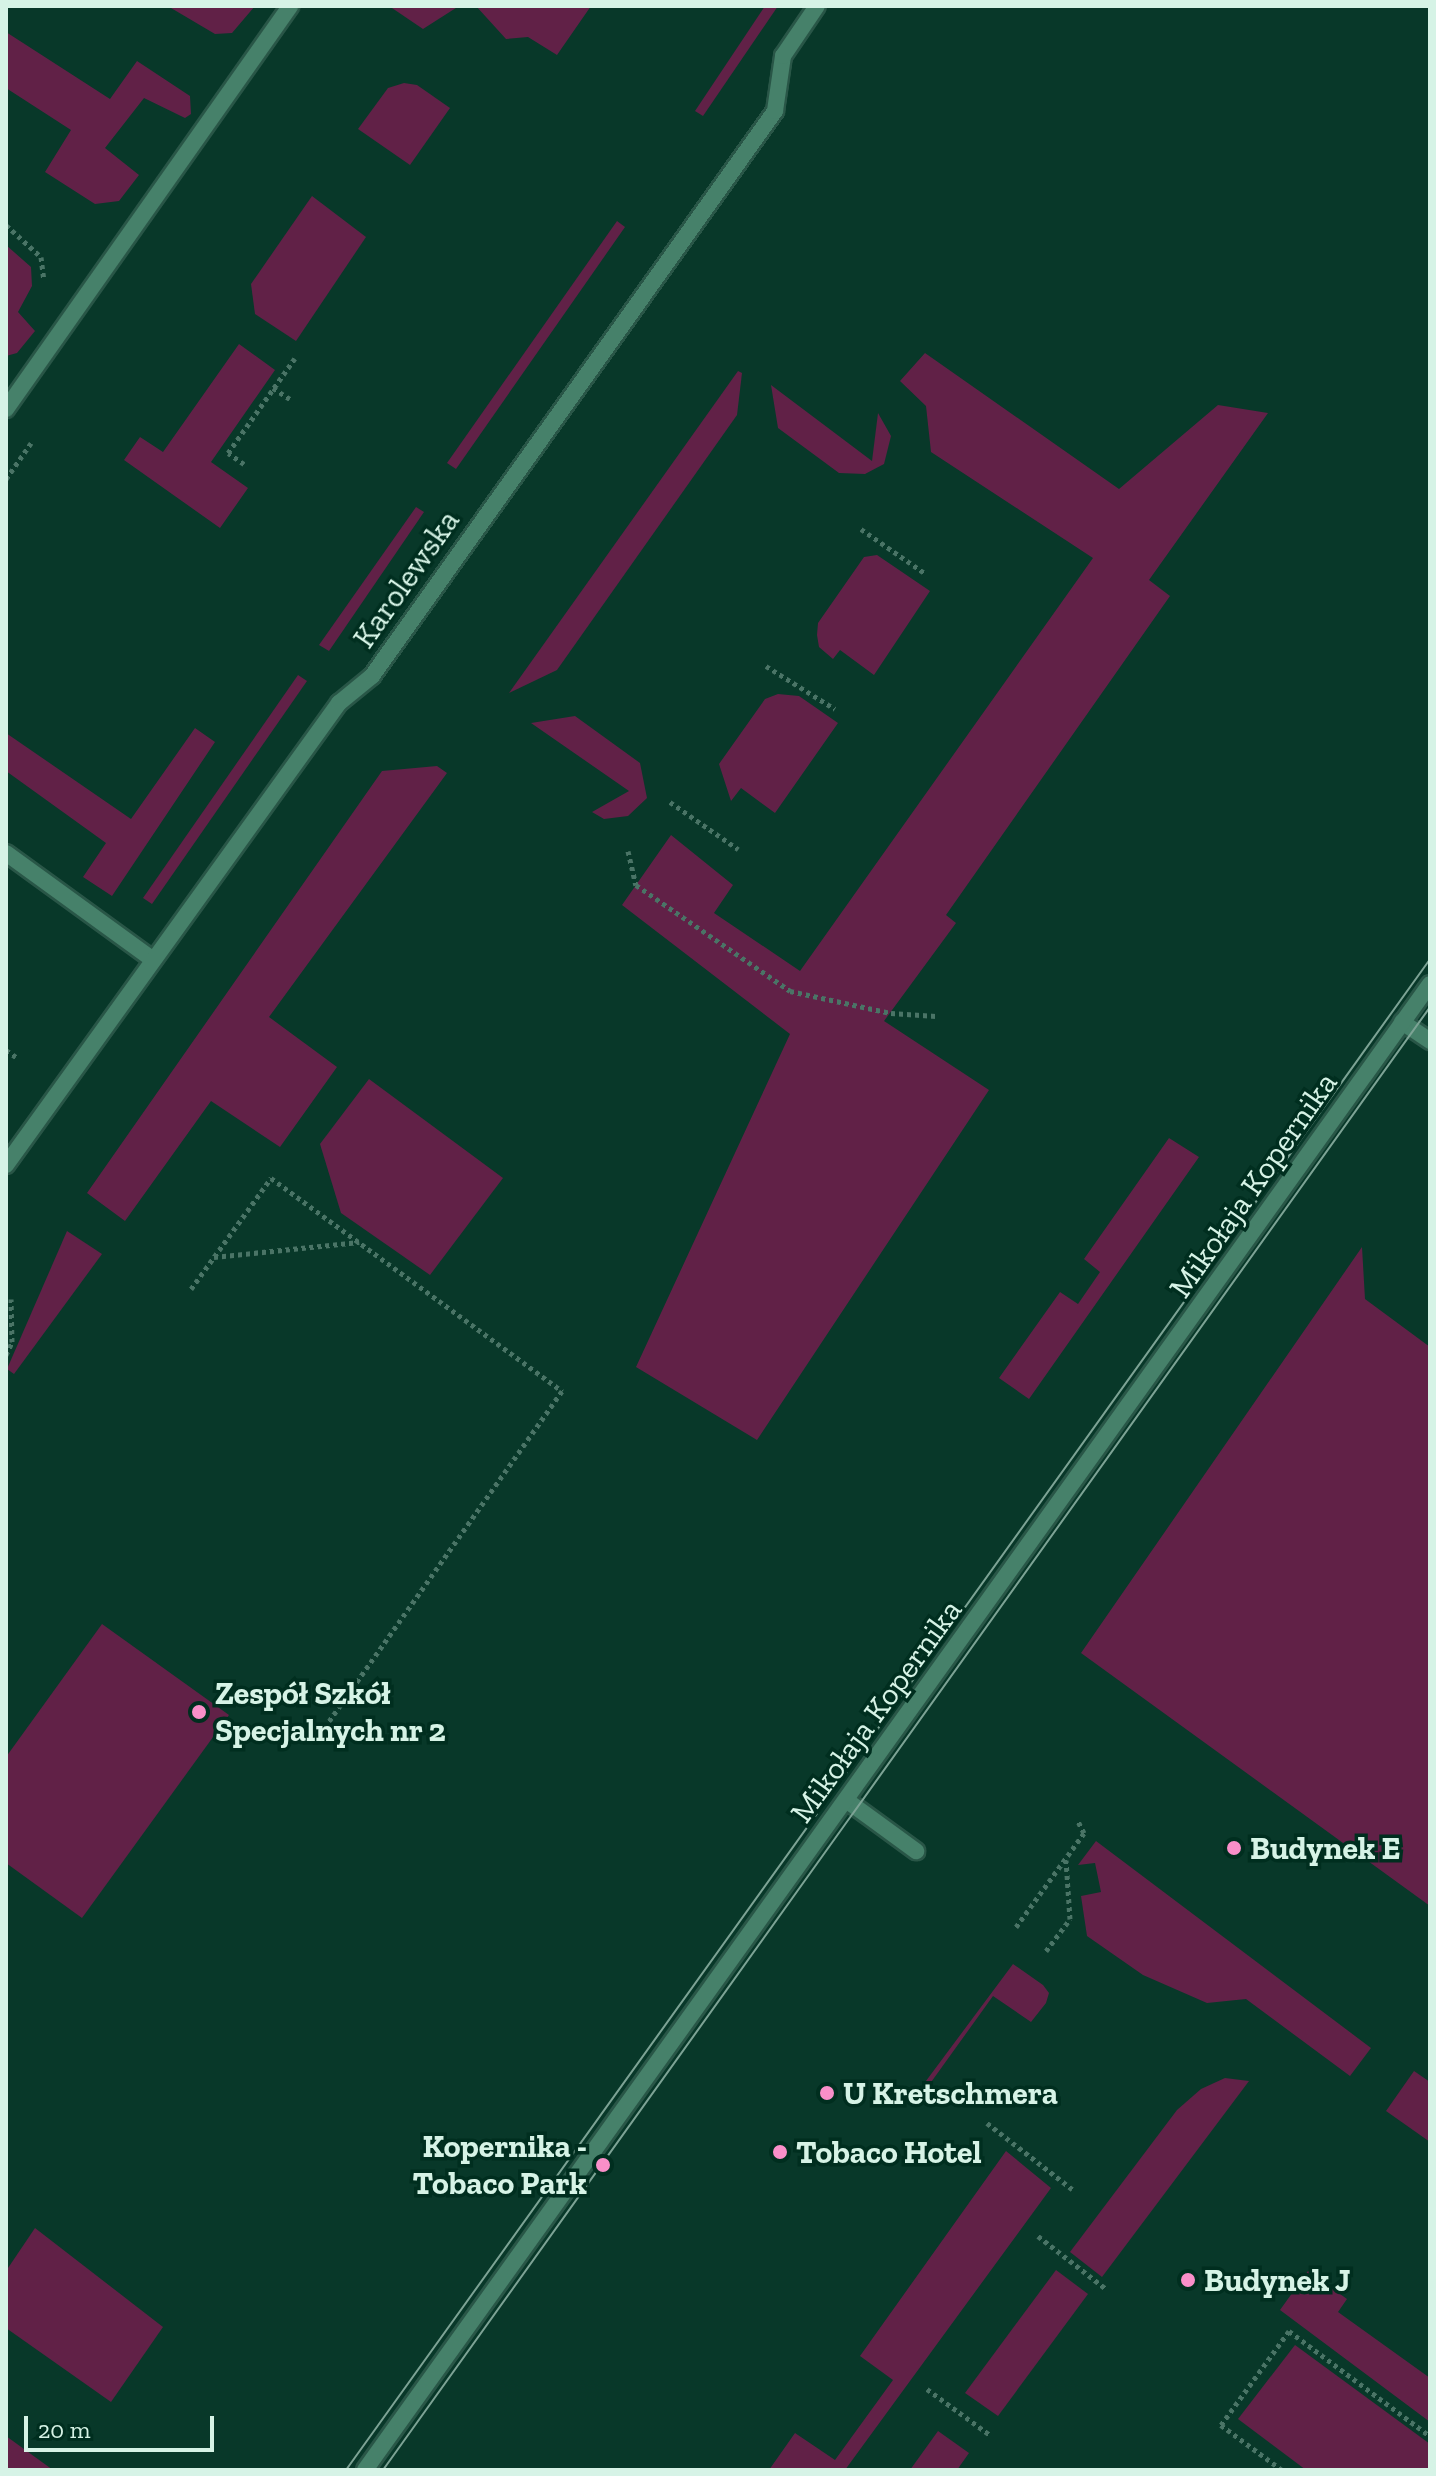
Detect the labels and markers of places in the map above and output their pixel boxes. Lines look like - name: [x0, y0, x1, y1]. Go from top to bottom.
- place label: Zespół Szkół Specjalnych nr 2: [215, 1675, 446, 1750]
- marker: Zespół Szkół Specjalnych nr 2: [190, 1703, 208, 1721]
- place label: Budynek E: [1250, 1829, 1401, 1867]
- marker: Budynek E: [1225, 1839, 1243, 1857]
- place label: U Kretschmera: [843, 2074, 1058, 2112]
- marker: U Kretschmera: [818, 2084, 836, 2102]
- place label: Kopernika - Tobaco Park: [413, 2128, 587, 2203]
- place label: Tobaco Hotel: [796, 2133, 982, 2171]
- marker: Tobaco Hotel: [771, 2143, 789, 2161]
- marker: Kopernika - Tobaco Park: [594, 2156, 612, 2174]
- place label: Budynek J: [1204, 2261, 1351, 2299]
- marker: Budynek J: [1179, 2271, 1197, 2289]

